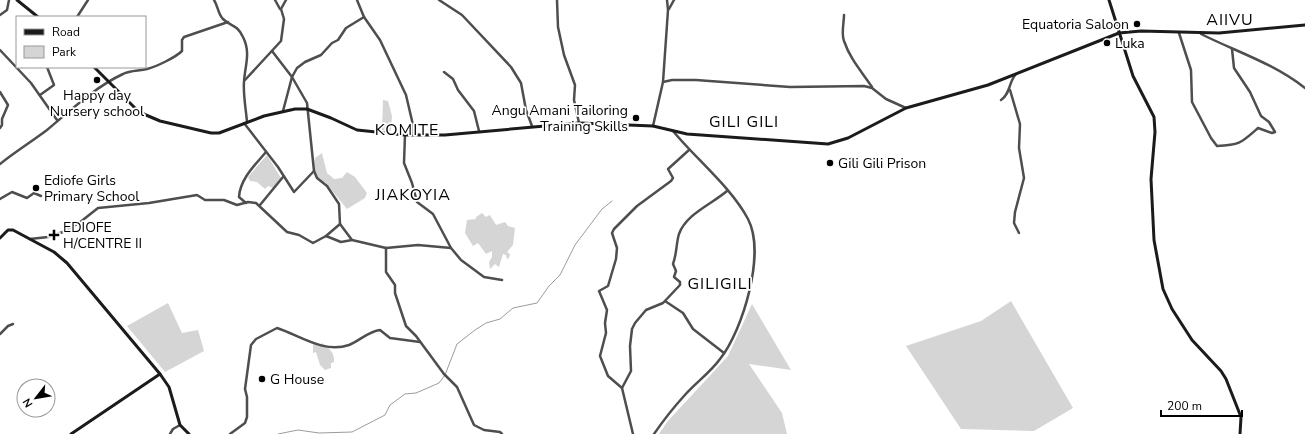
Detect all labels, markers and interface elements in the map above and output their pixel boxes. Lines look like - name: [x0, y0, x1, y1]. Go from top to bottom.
- district label: AIIVU: [1206, 9, 1254, 31]
- place label: Equatoria Saloon: [1022, 15, 1129, 34]
- legend: [16, 16, 146, 68]
- marker: Equatoria Saloon: [1132, 19, 1142, 29]
- text: Road: [52, 24, 80, 40]
- place label: Luka: [1115, 34, 1145, 53]
- marker: Luka: [1102, 38, 1112, 48]
- text: Park: [52, 44, 77, 60]
- marker: Happy day Nursery school: [92, 75, 102, 85]
- place label: Happy day Nursery school: [50, 86, 145, 121]
- place label: Angu Amani Tailoring Training Skills: [491, 101, 628, 136]
- district label: GILI GILI: [709, 111, 779, 133]
- marker: Angu Amani Tailoring Training Skills: [631, 113, 641, 123]
- district label: KOMITE: [375, 119, 439, 141]
- place label: Gili Gili Prison: [838, 154, 926, 173]
- marker: Gili Gili Prison: [825, 158, 835, 168]
- place label: Ediofe Girls Primary School: [44, 171, 140, 206]
- marker: Ediofe Girls Primary School: [31, 183, 41, 193]
- district label: JIAKOYIA: [374, 184, 451, 206]
- place label: EDIOFE H/CENTRE II: [63, 218, 142, 253]
- marker: EDIOFE H/CENTRE II: [48, 229, 60, 241]
- district label: GILIGILI: [688, 273, 753, 295]
- place label: G House: [270, 370, 324, 389]
- marker: G House: [257, 374, 267, 384]
- north arrow: [16, 378, 56, 418]
- scale bar: [1161, 392, 1242, 418]
- text: N: [19, 396, 36, 410]
- text: 200 m: [1167, 398, 1202, 414]

